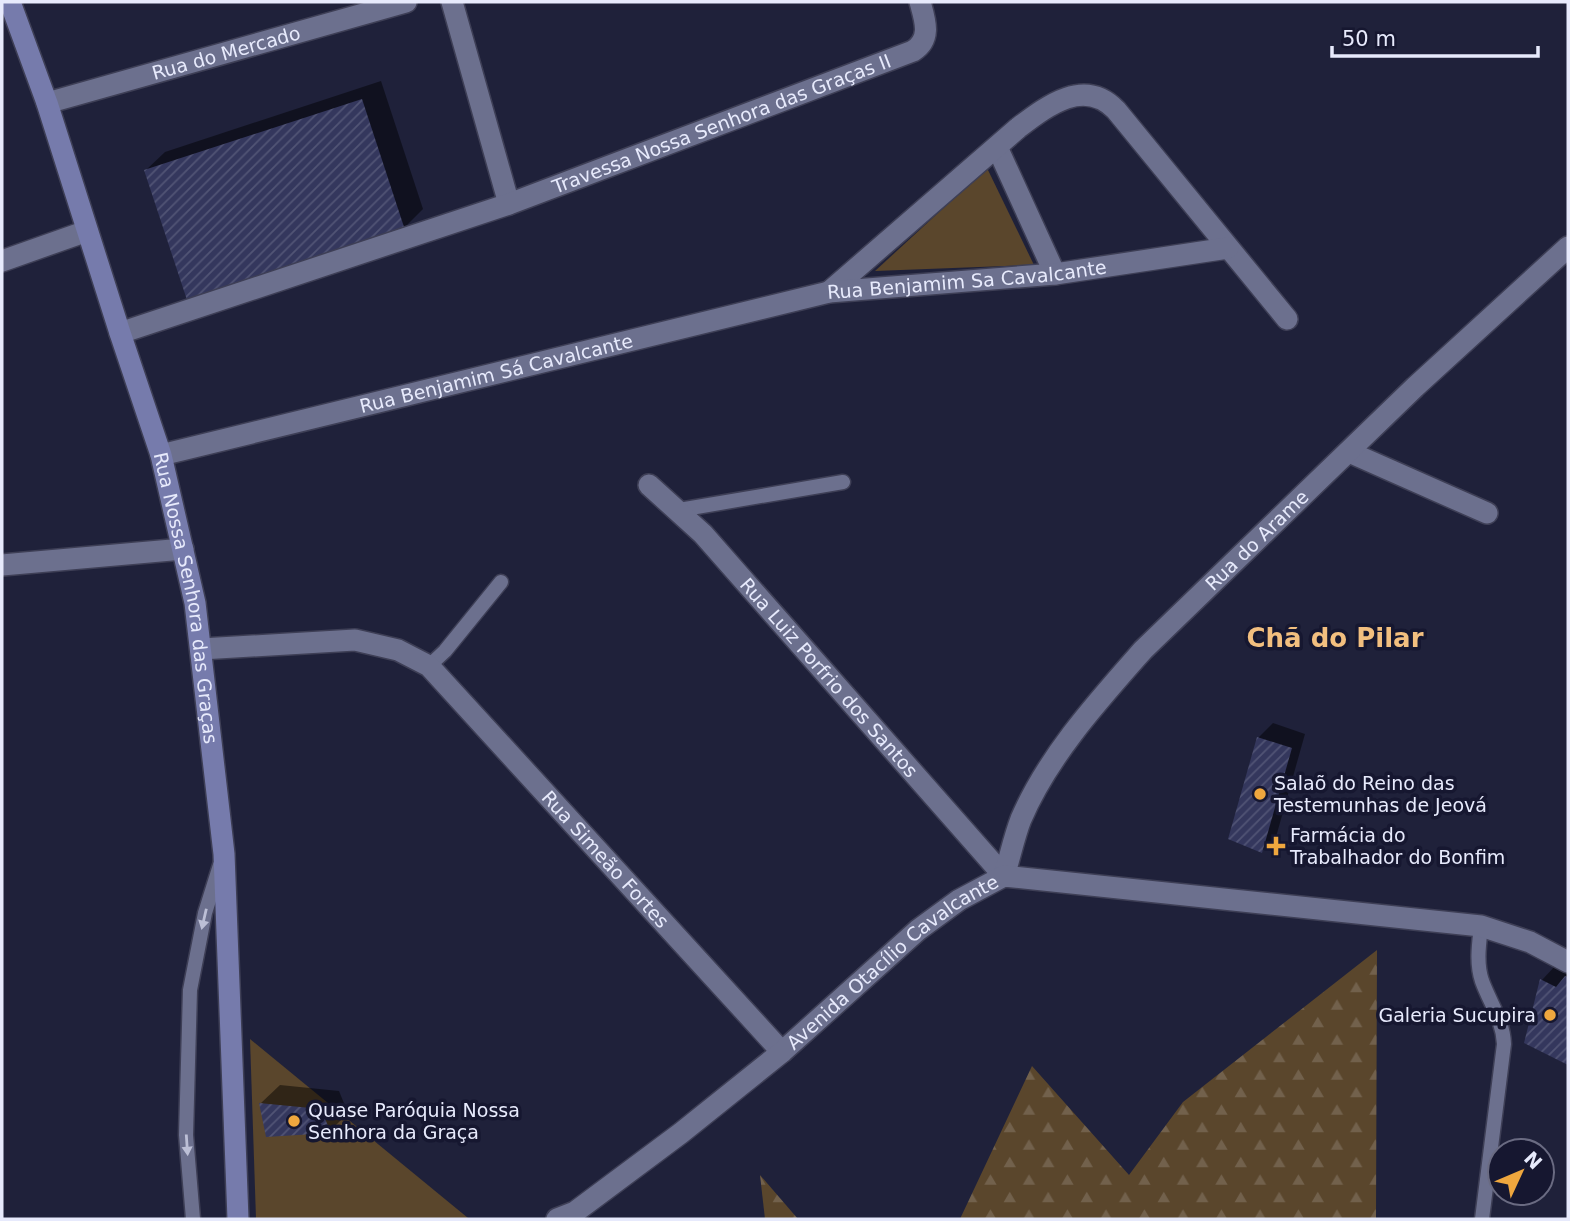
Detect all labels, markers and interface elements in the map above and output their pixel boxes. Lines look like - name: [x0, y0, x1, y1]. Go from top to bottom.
- scale bar: [1332, 14, 1538, 58]
- street label: Rua do Mercado: [149, 21, 303, 84]
- text: 50 m: [1342, 27, 1396, 51]
- street label: Travessa Nossa Senhora das Graças II: [548, 49, 894, 198]
- street label: Rua Benjamim Sa Cavalcante: [826, 255, 1108, 303]
- street label: Rua Benjamim Sá Cavalcante: [357, 329, 635, 417]
- street label: Rua Nossa Senhora das Graças: [150, 450, 222, 745]
- street label: Rua do Arame: [1201, 485, 1313, 595]
- street label: Rua Luiz Porfrio dos Santos: [736, 573, 923, 781]
- district label: Chã do Pilar: [1247, 623, 1424, 653]
- place label: Salaõ do Reino das Testemunhas de Jeová: [1273, 772, 1487, 816]
- street label: Rua Simeão Fortes: [538, 786, 674, 932]
- marker: Salaõ do Reino das Testemunhas de Jeová: [1252, 786, 1268, 802]
- place label: Farmácia do Trabalhador do Bonfim: [1289, 824, 1505, 868]
- marker: Farmácia do Trabalhador do Bonfim: [1268, 838, 1284, 854]
- street label: Avenida Otacílio Cavalcante: [782, 870, 1002, 1054]
- one-way arrow: [198, 908, 209, 930]
- place label: Galeria Sucupira: [1379, 1004, 1536, 1026]
- marker: Galeria Sucupira: [1542, 1007, 1558, 1023]
- place label: Quase Paróquia Nossa Senhora da Graça: [308, 1099, 520, 1143]
- marker: Quase Paróquia Nossa Senhora da Graça: [286, 1113, 302, 1129]
- one-way arrow: [182, 1134, 193, 1156]
- north arrow: [1486, 1137, 1556, 1207]
- text: N: [1520, 1147, 1547, 1174]

